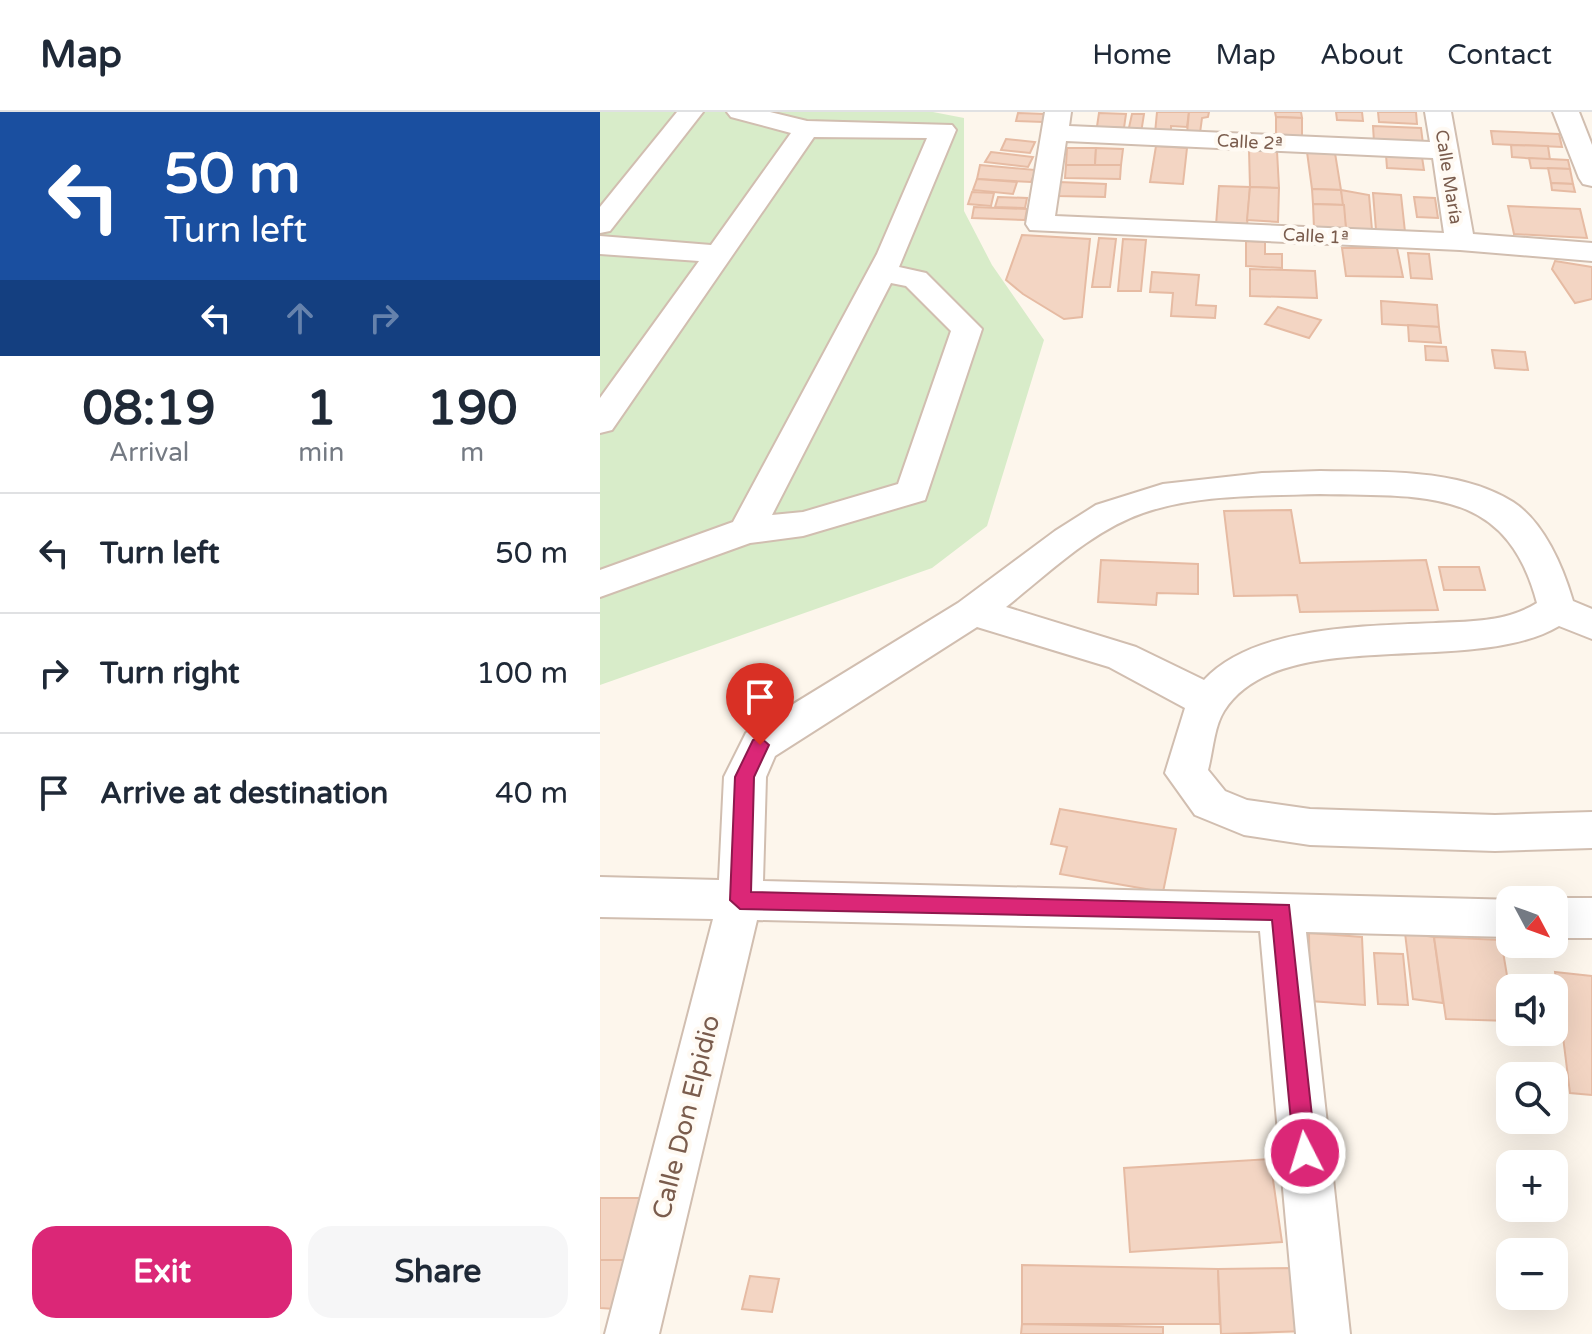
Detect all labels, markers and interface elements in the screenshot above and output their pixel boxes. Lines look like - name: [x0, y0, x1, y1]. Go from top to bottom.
- text: Map: [40, 32, 122, 78]
- text: Home: [1092, 38, 1172, 72]
- text: Map: [1216, 38, 1276, 72]
- text: About: [1320, 38, 1403, 72]
- text: Contact: [1447, 38, 1552, 72]
- street label: Calle María: [1431, 128, 1467, 226]
- street label: Calle 2ª: [1216, 129, 1284, 155]
- text: 50 m: [164, 141, 300, 208]
- icon: left: [32, 144, 136, 248]
- text: Turn left: [164, 209, 307, 252]
- street label: Calle 1ª: [1282, 223, 1350, 249]
- icon: left: [194, 296, 238, 340]
- icon: ahead: [278, 296, 322, 340]
- icon: right: [362, 296, 406, 340]
- text: 08:19: [83, 380, 216, 438]
- text: 1: [306, 380, 336, 438]
- text: 190: [427, 380, 517, 438]
- text: Arrival: [109, 437, 189, 468]
- text: min: [298, 437, 344, 468]
- text: m: [460, 437, 484, 468]
- icon: left: [32, 531, 76, 575]
- text: Turn left: [100, 535, 219, 572]
- text: 50 m: [495, 535, 568, 572]
- icon: right: [32, 651, 76, 695]
- text: Turn right: [100, 655, 240, 692]
- text: 100 m: [476, 655, 568, 692]
- pin: [726, 663, 794, 745]
- icon: arrive: [738, 675, 782, 719]
- icon: arrive: [32, 771, 76, 815]
- text: Arrive at destination: [100, 775, 388, 812]
- text: 40 m: [495, 775, 568, 812]
- north arrow: [1496, 886, 1568, 958]
- map controls: [1496, 886, 1568, 1310]
- button: sound: [1496, 974, 1568, 1046]
- street label: Calle Don Elpidio: [646, 1012, 726, 1222]
- button: search: [1496, 1062, 1568, 1134]
- position arrow: [1263, 1111, 1347, 1195]
- button: +: [1496, 1150, 1568, 1222]
- button: Exit: [32, 1226, 292, 1318]
- button: Share: [308, 1226, 568, 1318]
- button: −: [1496, 1238, 1568, 1310]

